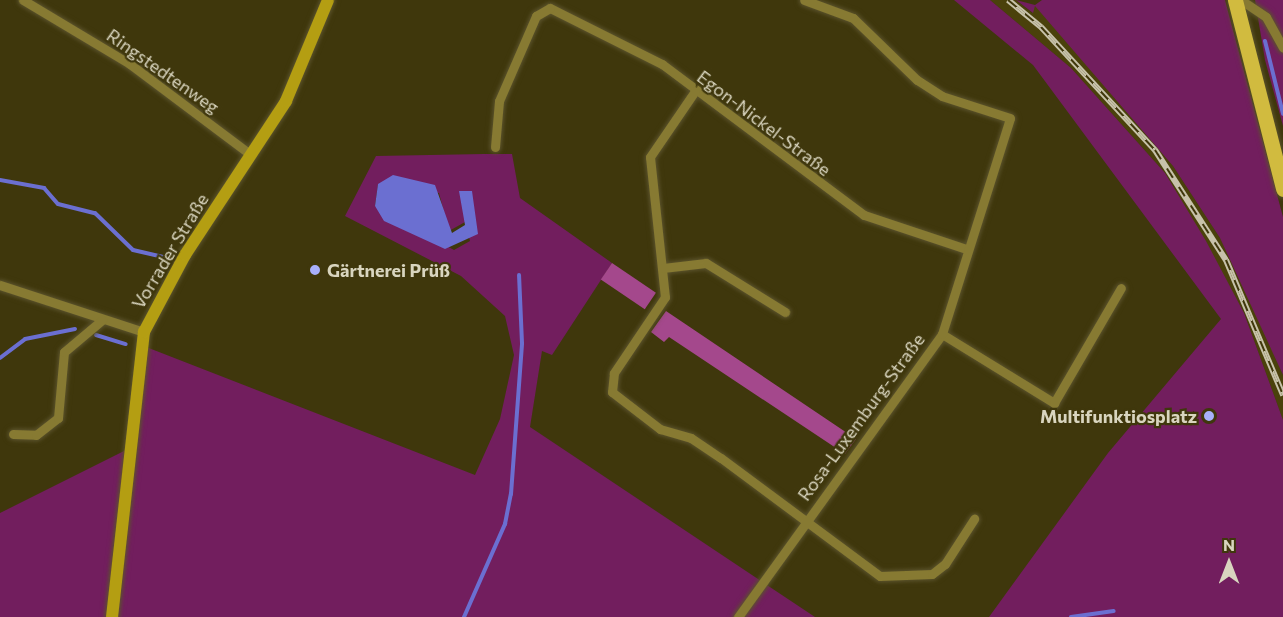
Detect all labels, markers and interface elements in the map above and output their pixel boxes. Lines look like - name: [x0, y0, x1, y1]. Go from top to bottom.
- street label: Ringstedtenweg: [103, 24, 223, 118]
- street label: Egon-Nickel-Straße: [693, 66, 835, 180]
- street label: Vorrader Straße: [127, 189, 213, 313]
- place label: Gärtnerei Prüß: [327, 259, 450, 281]
- marker: Gärtnerei Prüß: [308, 263, 322, 277]
- street label: Rosa-Luxemburg-Straße: [793, 329, 929, 505]
- place label: Multifunktiosplatz: [1040, 405, 1197, 427]
- marker: Multifunktiosplatz: [1202, 409, 1216, 423]
- north arrow: [1199, 533, 1259, 593]
- text: N: [1223, 535, 1235, 554]

